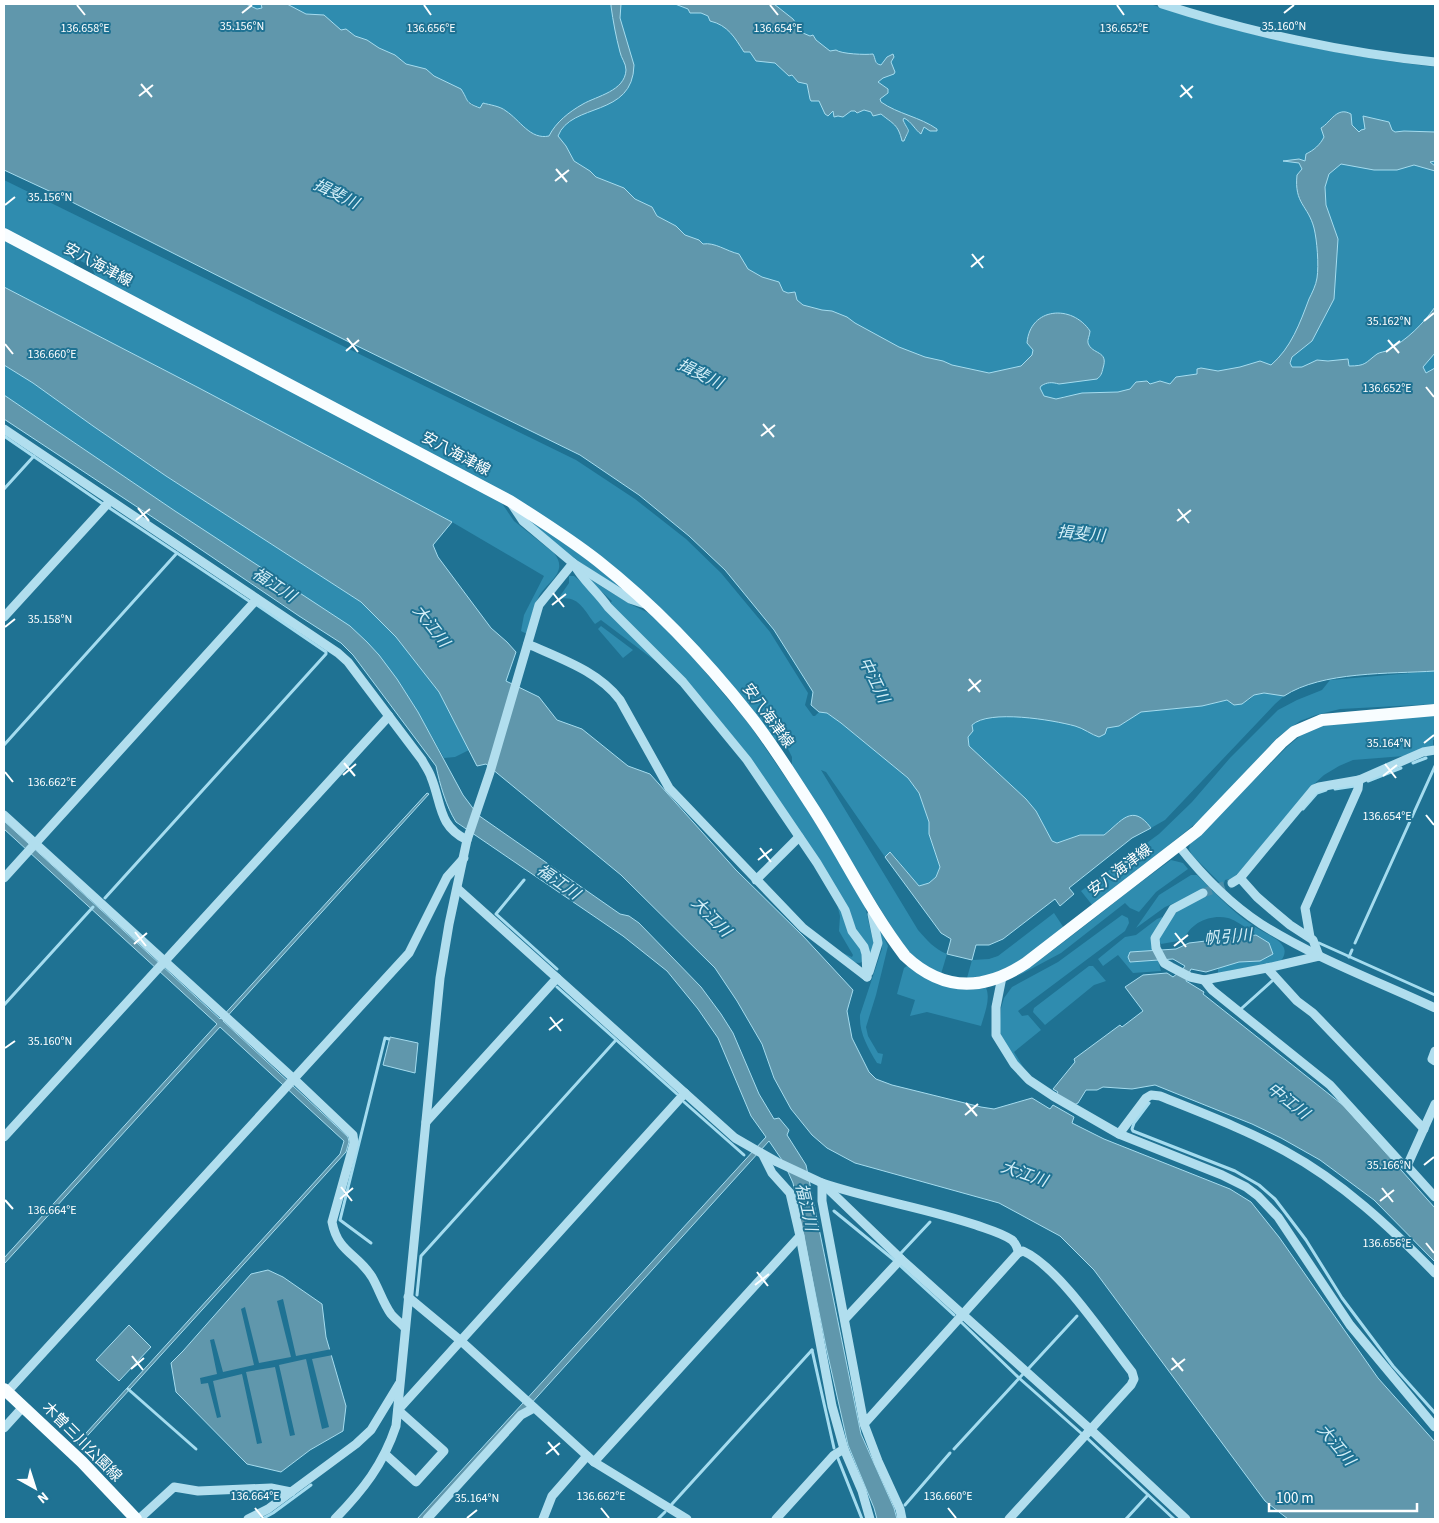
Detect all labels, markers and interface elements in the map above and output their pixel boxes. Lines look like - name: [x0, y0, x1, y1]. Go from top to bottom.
- text: 35.156°N: [220, 18, 264, 35]
- text: 35.160°N: [1262, 18, 1306, 35]
- text: 136.658°E: [60, 20, 110, 37]
- text: 136.656°E: [406, 20, 456, 37]
- text: 136.654°E: [753, 20, 803, 37]
- text: 136.652°E: [1099, 20, 1149, 37]
- water label: 揖斐川: [310, 174, 364, 215]
- text: 35.156°N: [28, 189, 72, 206]
- street label: 安八海津線: [60, 238, 136, 292]
- text: 35.162°N: [1367, 313, 1411, 330]
- text: 136.660°E: [27, 346, 77, 363]
- water label: 揖斐川: [674, 354, 728, 395]
- text: 136.652°E: [1362, 380, 1412, 397]
- street label: 安八海津線: [418, 427, 494, 481]
- water label: 揖斐川: [1056, 521, 1108, 547]
- water label: 福江川: [248, 563, 302, 608]
- water label: 大江川: [408, 600, 456, 653]
- text: 35.158°N: [28, 611, 72, 628]
- water label: 中江川: [854, 654, 895, 708]
- street label: 安八海津線: [737, 679, 799, 753]
- text: 35.164°N: [1367, 735, 1411, 752]
- text: 136.662°E: [27, 774, 77, 791]
- text: 136.654°E: [1362, 808, 1412, 825]
- street label: 安八海津線: [1084, 839, 1156, 901]
- water label: 福江川: [532, 859, 586, 906]
- water label: 大江川: [686, 892, 737, 943]
- water label: 帆引川: [1203, 924, 1255, 950]
- text: 35.160°N: [28, 1033, 72, 1050]
- water label: 中江川: [1262, 1078, 1315, 1126]
- water label: 大江川: [998, 1156, 1052, 1193]
- text: 35.166°N: [1367, 1157, 1411, 1174]
- water label: 福江川: [790, 1181, 823, 1235]
- text: 136.664°E: [27, 1202, 77, 1219]
- text: 136.656°E: [1362, 1235, 1412, 1252]
- street label: 木曽三川公園線: [37, 1397, 127, 1487]
- water label: 大江川: [1312, 1420, 1361, 1472]
- north arrow: [10, 1463, 60, 1513]
- scale bar: [1269, 1480, 1416, 1512]
- text: N: [33, 1487, 52, 1508]
- text: 136.664°E: [230, 1488, 280, 1505]
- text: 136.662°E: [576, 1488, 626, 1505]
- text: 136.660°E: [923, 1488, 973, 1505]
- text: 100 m: [1276, 1488, 1314, 1509]
- text: 35.164°N: [455, 1490, 499, 1507]

